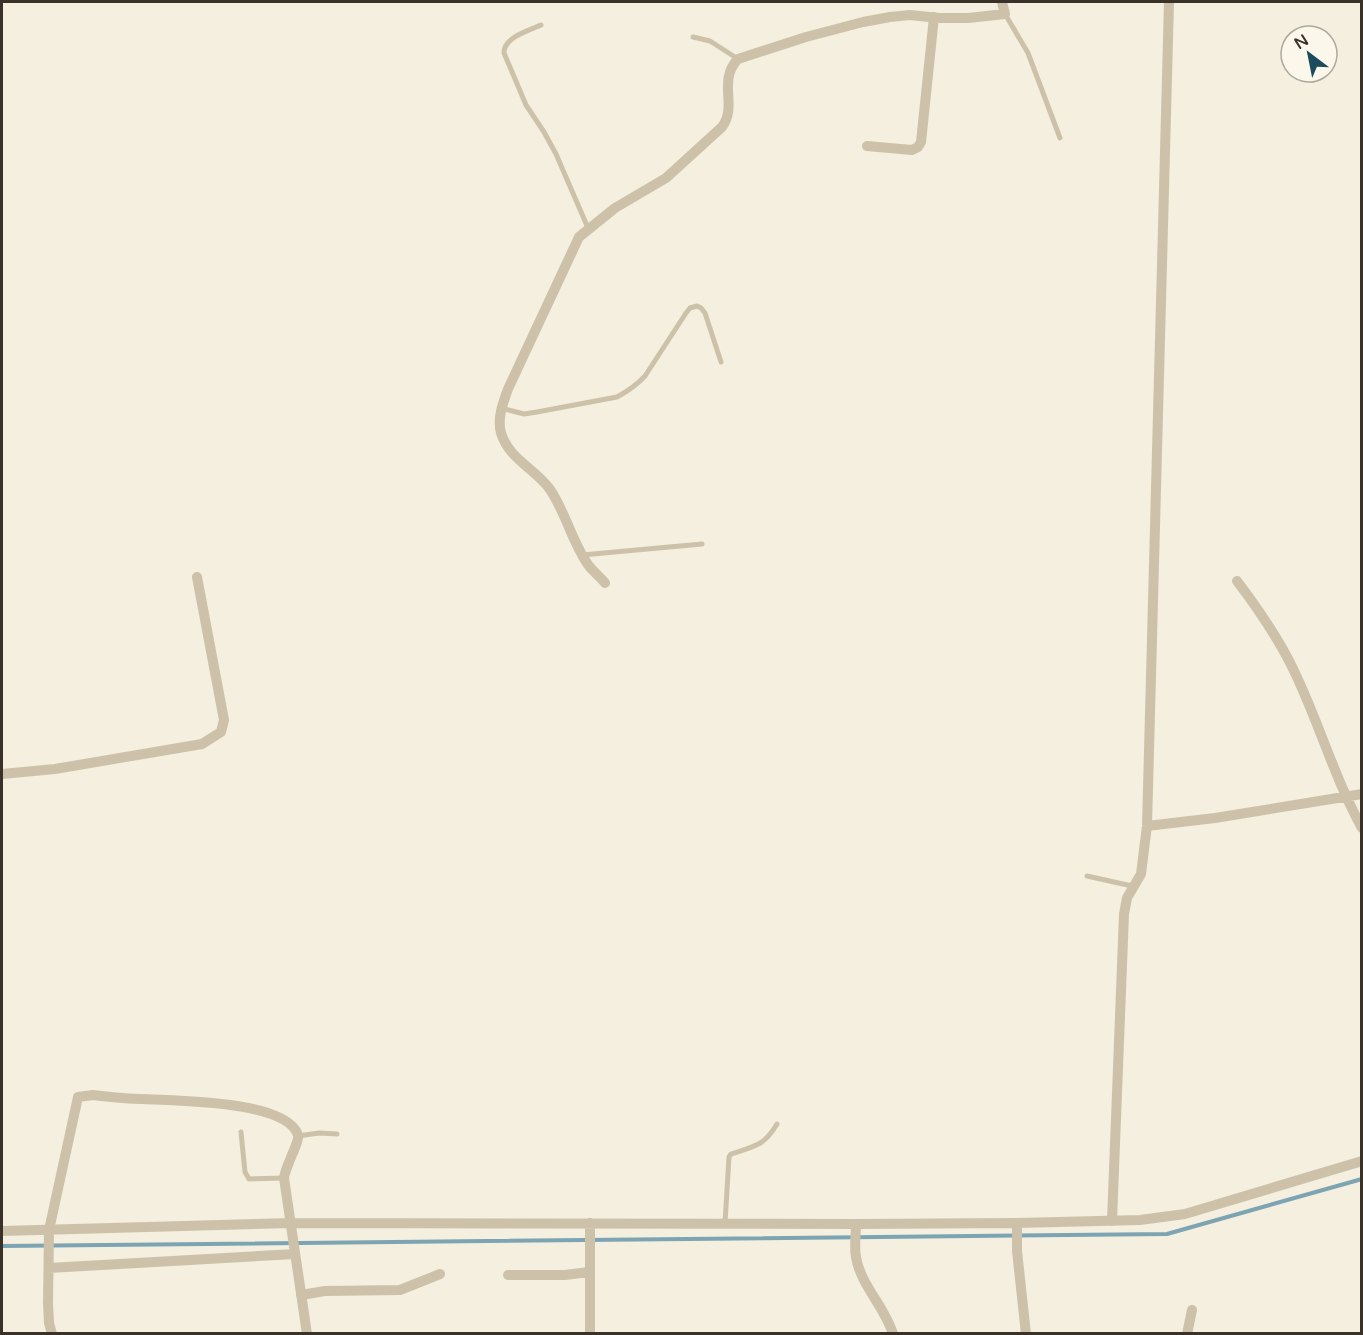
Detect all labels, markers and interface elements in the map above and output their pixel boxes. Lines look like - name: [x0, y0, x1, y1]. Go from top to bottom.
- north arrow: [1279, 24, 1339, 84]
- text: N: [1291, 30, 1312, 54]

